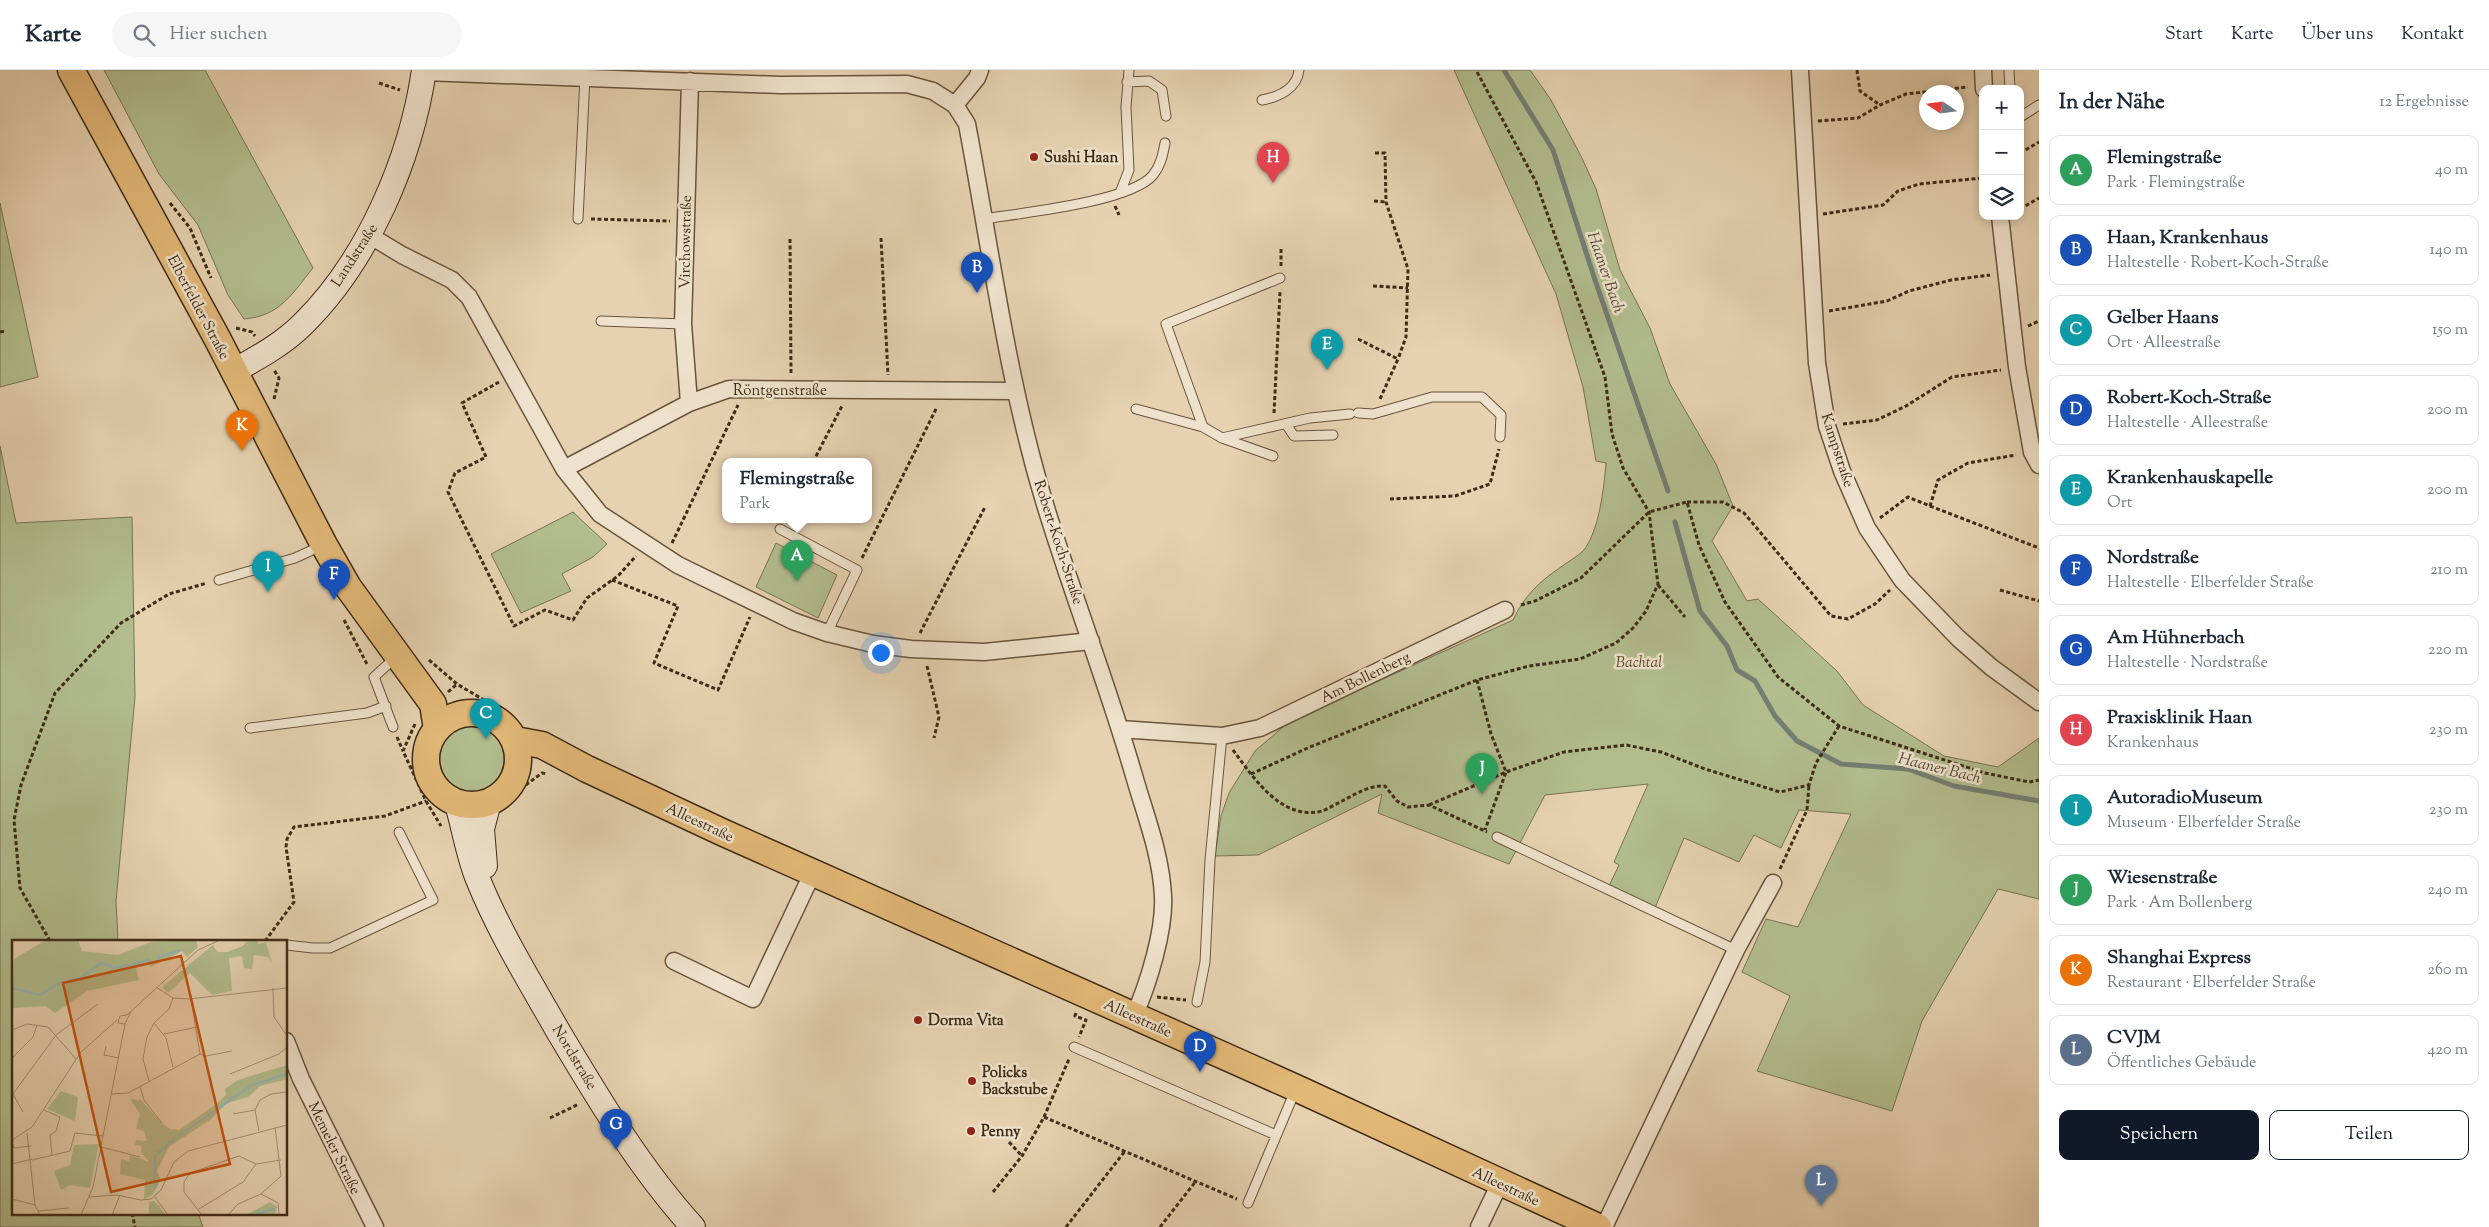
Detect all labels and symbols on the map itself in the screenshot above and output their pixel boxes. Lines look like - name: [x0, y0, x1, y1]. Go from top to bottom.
- north arrow: [1919, 85, 1964, 130]
- pin: H: [1257, 142, 1289, 183]
- place label: Sushi Haan: [1044, 148, 1118, 169]
- marker: Sushi Haan: [1028, 151, 1040, 163]
- street label: Virchowstraße: [675, 195, 698, 289]
- street label: Landstraße: [327, 220, 384, 292]
- water label: Haaner Bach: [1580, 229, 1629, 317]
- street label: Elberfelder Straße: [161, 252, 234, 364]
- pin: B: [961, 252, 993, 293]
- pin: E: [1311, 329, 1343, 370]
- street label: Röntgenstraße: [733, 381, 827, 402]
- pin: K: [226, 410, 258, 451]
- street label: Kampstraße: [1815, 411, 1858, 490]
- street label: Robert-Koch-Straße: [1028, 477, 1088, 607]
- pin: A: [781, 540, 813, 581]
- pin: I: [252, 551, 284, 592]
- pin: F: [318, 559, 350, 600]
- your location: [868, 640, 894, 666]
- street label: Am Bollenberg: [1317, 648, 1414, 709]
- park label: Bachtal: [1616, 653, 1662, 674]
- pin: C: [470, 698, 502, 739]
- water label: Haaner Bach: [1896, 748, 1983, 791]
- pin: J: [1466, 753, 1498, 794]
- street label: Alleestraße: [662, 798, 737, 848]
- inset map: [12, 940, 288, 1214]
- street label: Alleestraße: [1100, 995, 1175, 1044]
- place label: Dorma Vita: [928, 1011, 1004, 1032]
- marker: Dorma Vita: [912, 1014, 924, 1026]
- street label: Nordstraße: [546, 1021, 601, 1094]
- pin: D: [1184, 1031, 1216, 1072]
- place label: Policks Backstube: [982, 1063, 1048, 1101]
- marker: Policks Backstube: [966, 1075, 978, 1087]
- street label: Memeler Straße: [302, 1099, 365, 1199]
- pin: G: [600, 1109, 632, 1150]
- place label: Penny: [981, 1122, 1021, 1143]
- marker: Penny: [965, 1125, 977, 1137]
- street label: Alleestraße: [1468, 1162, 1543, 1212]
- pin: L: [1805, 1165, 1837, 1206]

